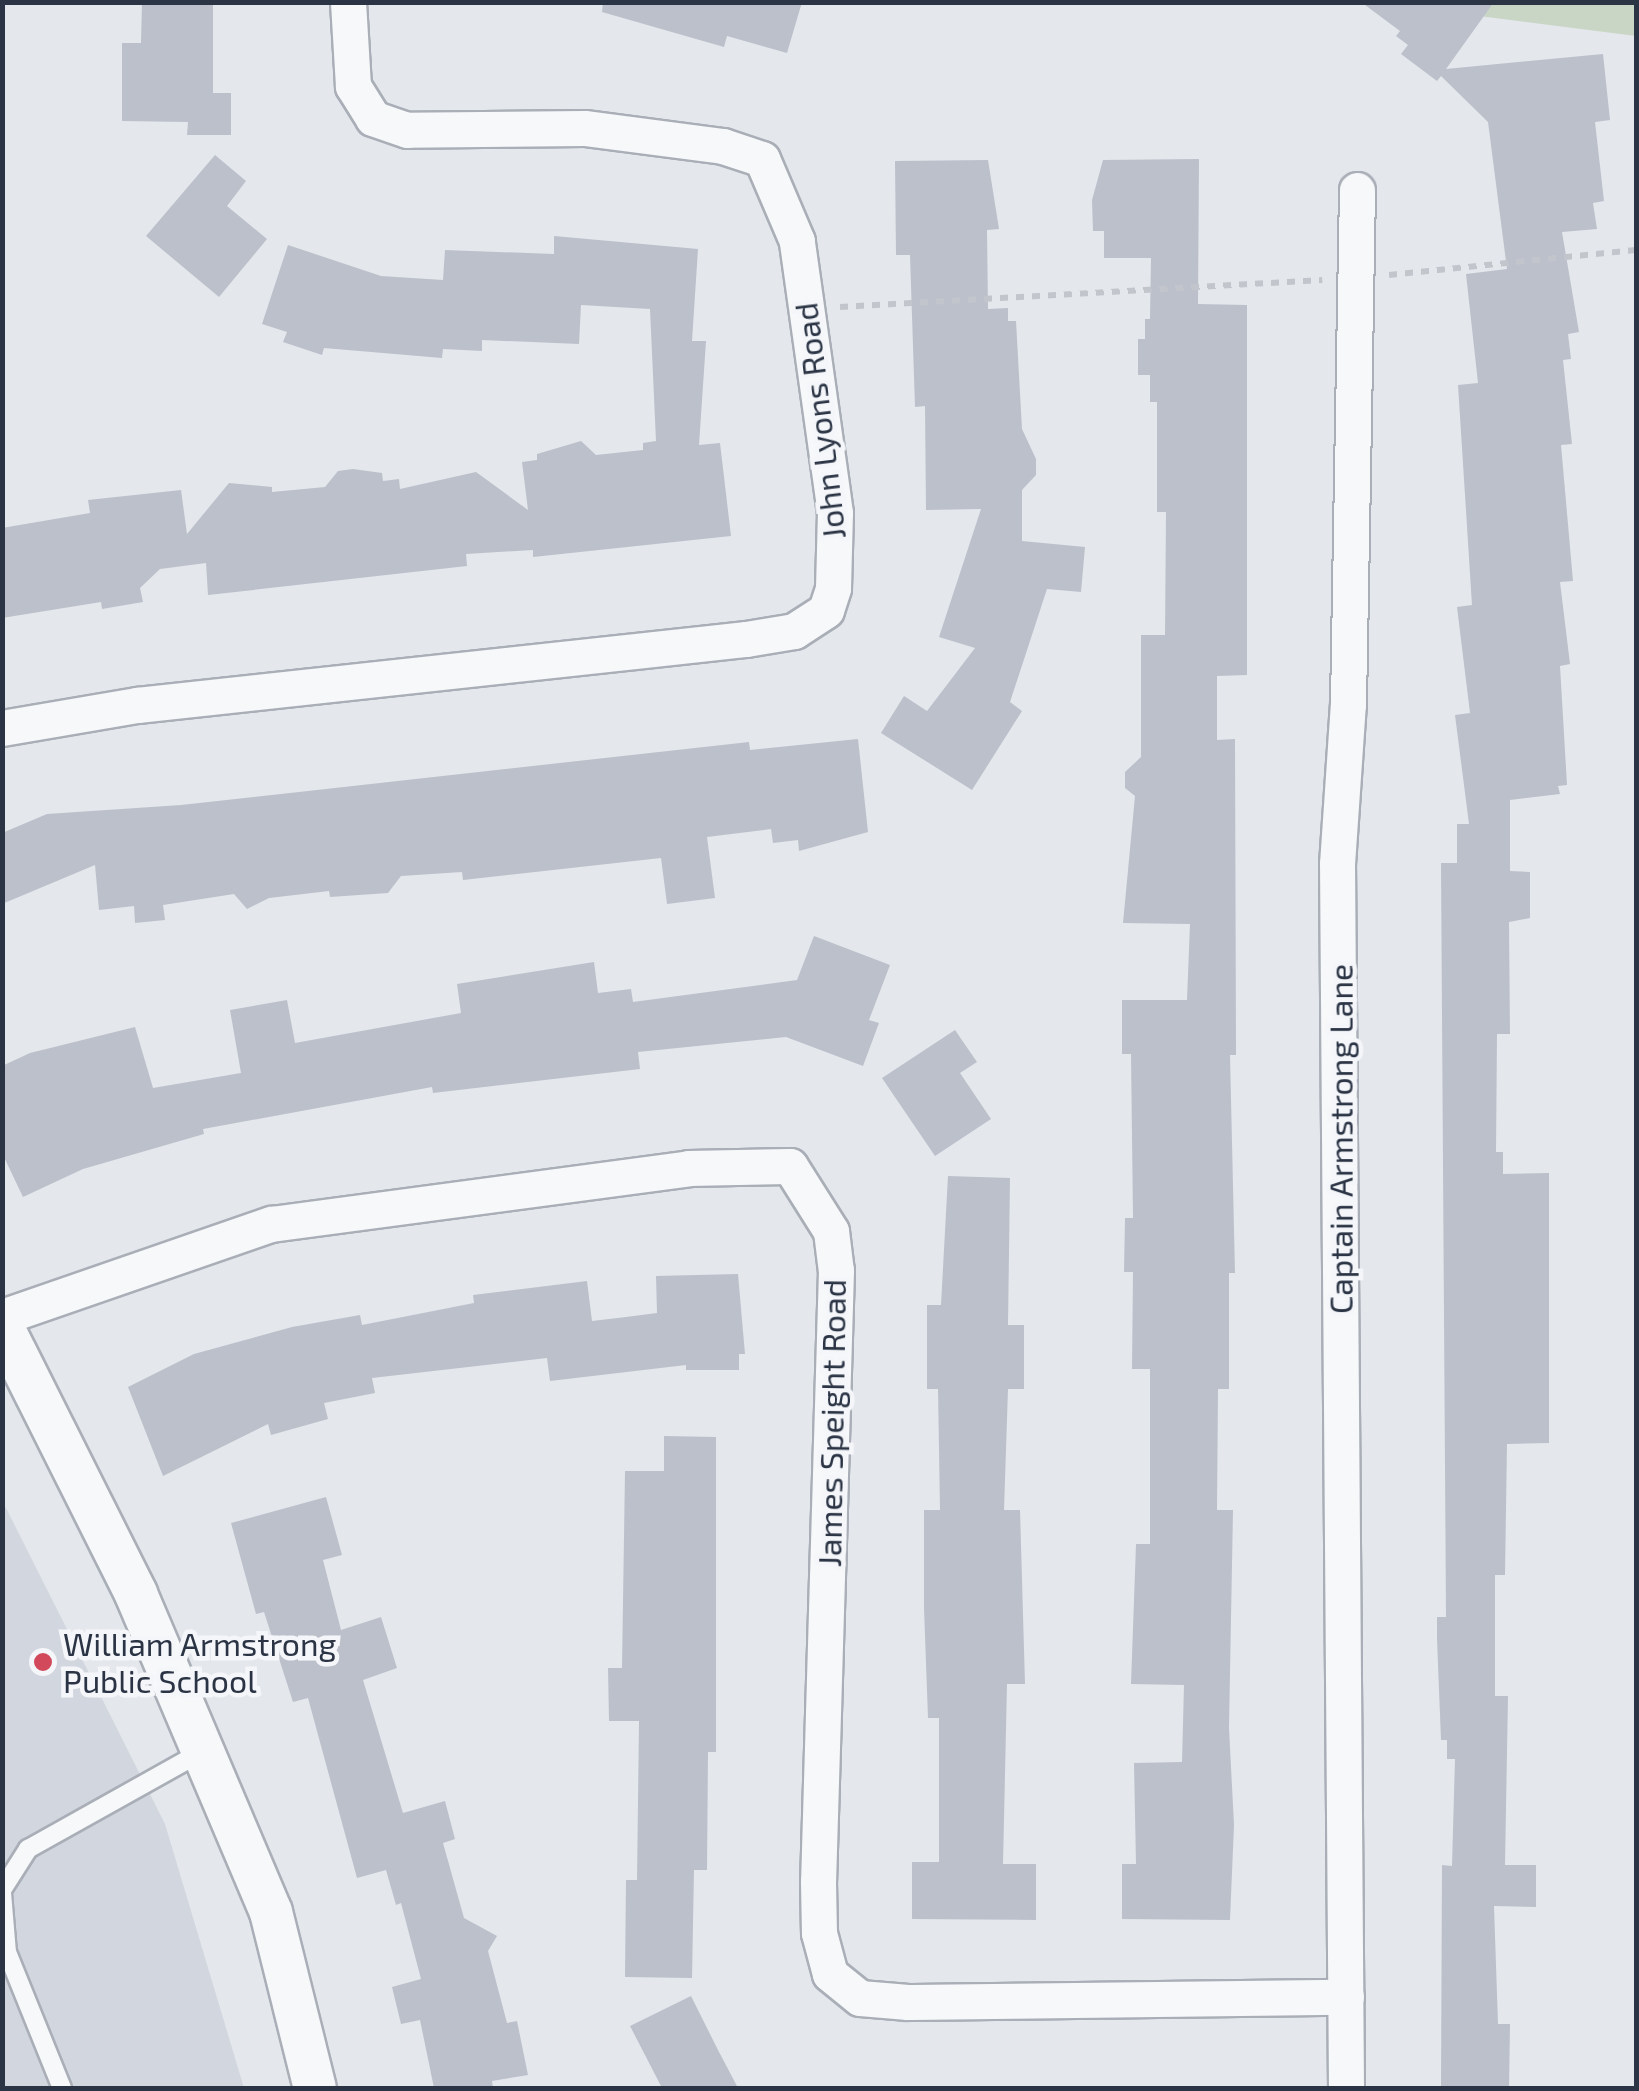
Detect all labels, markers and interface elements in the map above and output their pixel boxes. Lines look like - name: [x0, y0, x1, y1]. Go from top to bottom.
- street label: John Lyons Road: [785, 300, 853, 542]
- street label: Captain Armstrong Lane: [1321, 964, 1359, 1314]
- street label: James Speight Road: [809, 1279, 853, 1567]
- place label: William Armstrong Public School: [63, 1625, 337, 1700]
- marker: William Armstrong Public School: [32, 1651, 54, 1673]

